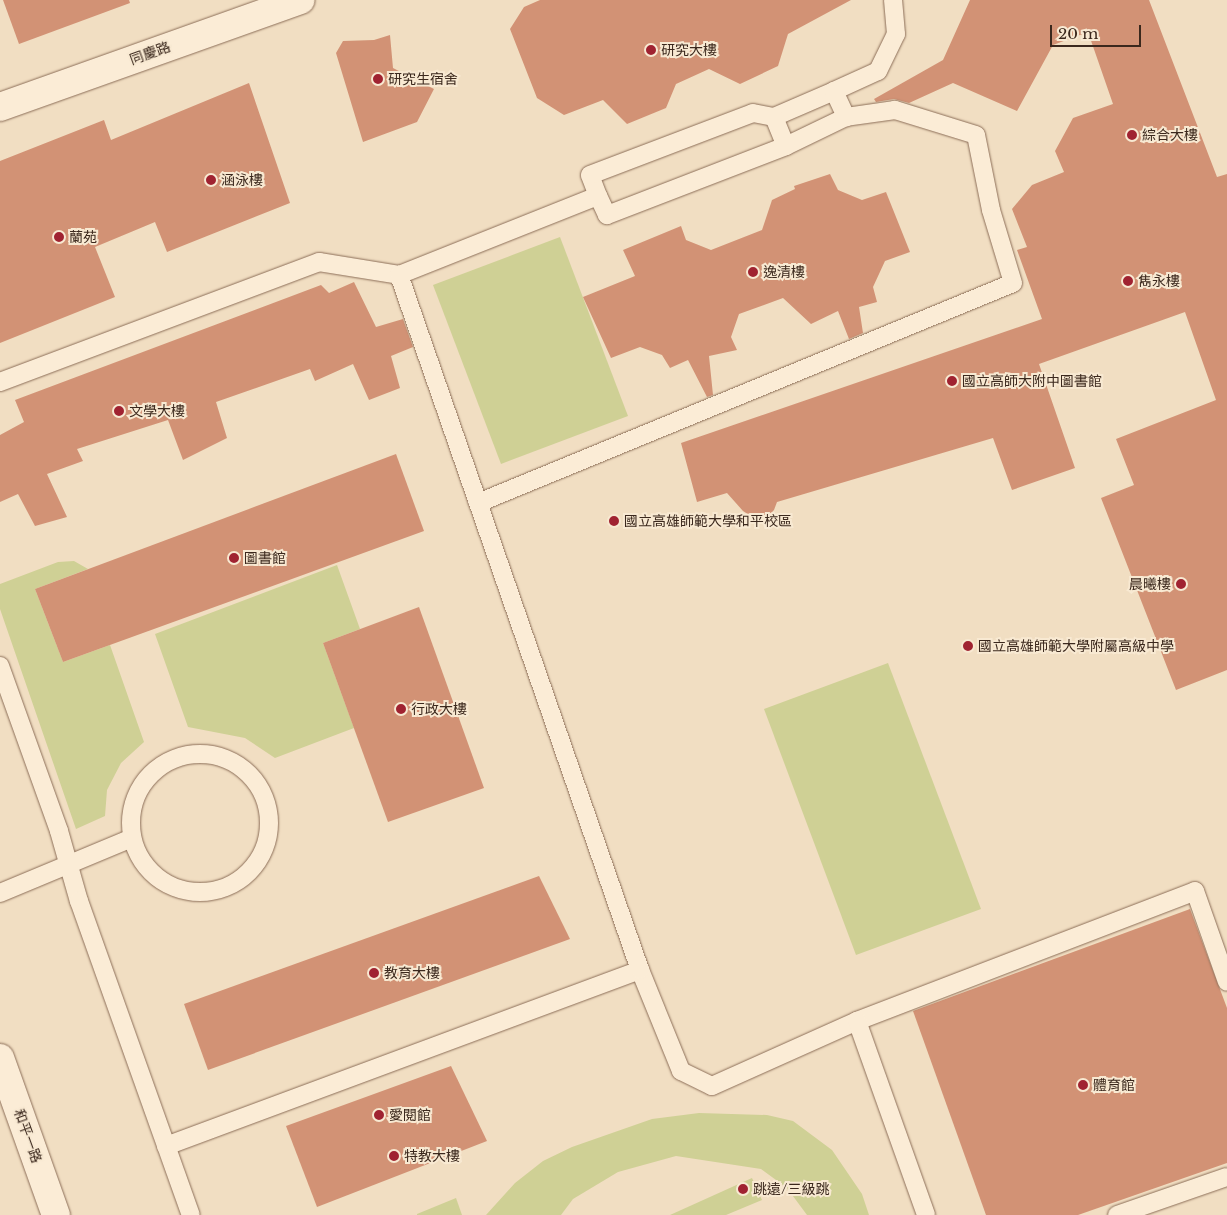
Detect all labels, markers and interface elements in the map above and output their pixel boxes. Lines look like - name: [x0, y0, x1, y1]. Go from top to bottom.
- scale bar: [1052, 15, 1143, 47]
- text: 20 m: [1058, 24, 1098, 43]
- street label: 同慶路: [127, 38, 173, 68]
- place label: 研究大樓: [661, 42, 717, 58]
- marker: 研究大樓: [645, 44, 657, 56]
- place label: 研究生宿舍: [388, 71, 458, 87]
- marker: 研究生宿舍: [372, 73, 384, 85]
- place label: 綜合大樓: [1142, 127, 1198, 143]
- marker: 綜合大樓: [1126, 129, 1138, 141]
- place label: 涵泳樓: [221, 172, 263, 188]
- marker: 涵泳樓: [205, 174, 217, 186]
- place label: 蘭苑: [69, 229, 97, 245]
- marker: 蘭苑: [53, 231, 65, 243]
- place label: 逸清樓: [763, 264, 805, 280]
- marker: 逸清樓: [747, 266, 759, 278]
- place label: 雋永樓: [1138, 273, 1180, 289]
- marker: 雋永樓: [1122, 275, 1134, 287]
- place label: 國立高師大附中圖書館: [962, 373, 1102, 389]
- marker: 國立高師大附中圖書館: [946, 375, 958, 387]
- place label: 文學大樓: [129, 403, 185, 419]
- marker: 文學大樓: [113, 405, 125, 417]
- place label: 國立高雄師範大學和平校區: [624, 513, 792, 529]
- marker: 國立高雄師範大學和平校區: [608, 515, 620, 527]
- place label: 圖書館: [244, 550, 286, 566]
- marker: 圖書館: [228, 552, 240, 564]
- place label: 晨曦樓: [1129, 576, 1171, 592]
- marker: 晨曦樓: [1175, 578, 1187, 590]
- place label: 國立高雄師範大學附屬高級中學: [978, 638, 1174, 654]
- marker: 國立高雄師範大學附屬高級中學: [962, 640, 974, 652]
- place label: 行政大樓: [411, 701, 467, 717]
- marker: 行政大樓: [395, 703, 407, 715]
- place label: 教育大樓: [384, 965, 440, 981]
- marker: 教育大樓: [368, 967, 380, 979]
- place label: 體育館: [1093, 1077, 1135, 1093]
- marker: 體育館: [1077, 1079, 1089, 1091]
- street label: 和平一路: [11, 1107, 45, 1165]
- place label: 愛閱館: [389, 1107, 431, 1123]
- marker: 愛閱館: [373, 1109, 385, 1121]
- place label: 特教大樓: [404, 1148, 460, 1164]
- marker: 特教大樓: [388, 1150, 400, 1162]
- place label: 跳遠/三級跳: [753, 1181, 829, 1197]
- marker: 跳遠/三級跳: [737, 1183, 749, 1195]

